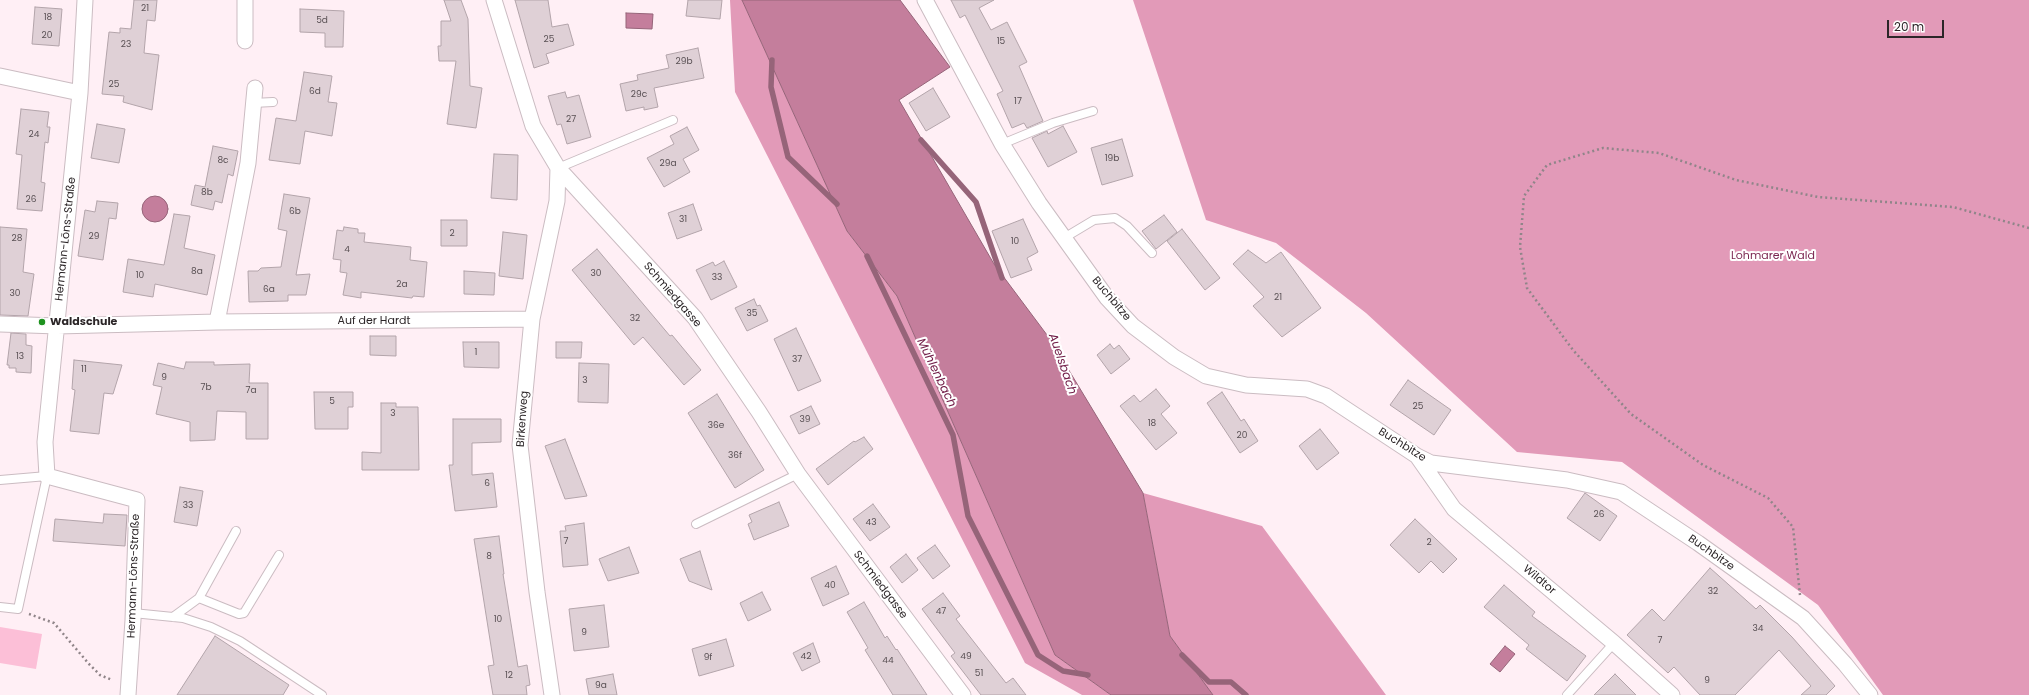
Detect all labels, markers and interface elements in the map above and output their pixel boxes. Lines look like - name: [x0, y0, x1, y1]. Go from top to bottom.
- house number: 21: [141, 4, 149, 14]
- scale bar: [1889, 12, 1946, 38]
- house number: 18: [44, 13, 52, 23]
- house number: 5d: [316, 16, 328, 26]
- text: 20 m: [1894, 18, 1924, 35]
- house number: 20: [42, 31, 52, 41]
- house number: 25: [544, 35, 554, 45]
- house number: 15: [997, 37, 1005, 47]
- house number: 23: [121, 40, 131, 50]
- house number: 29b: [676, 57, 692, 67]
- house number: 25: [109, 80, 119, 90]
- house number: 6d: [309, 87, 321, 97]
- house number: 29c: [631, 90, 647, 100]
- house number: 17: [1014, 97, 1022, 107]
- house number: 27: [566, 115, 576, 125]
- house number: 24: [29, 130, 39, 140]
- house number: 19b: [1105, 154, 1119, 164]
- house number: 8c: [217, 156, 229, 166]
- house number: 29a: [660, 159, 676, 169]
- street label: Hermann-Löns-Straße: [53, 176, 79, 302]
- house number: 8b: [201, 188, 213, 198]
- house number: 26: [26, 195, 36, 205]
- house number: 6b: [289, 207, 301, 217]
- house number: 31: [679, 215, 687, 225]
- house number: 2: [449, 229, 455, 239]
- house number: 29: [89, 232, 99, 242]
- house number: 28: [12, 234, 22, 244]
- house number: 10: [1011, 237, 1019, 247]
- house number: 4: [344, 245, 350, 255]
- park label: Lohmarer Wald: [1731, 249, 1815, 263]
- street label: Schmiedgasse: [640, 260, 704, 330]
- house number: 8a: [191, 267, 203, 277]
- house number: 30: [591, 269, 601, 279]
- house number: 10: [136, 271, 144, 281]
- house number: 33: [712, 273, 722, 283]
- street label: Buchbitze: [1089, 274, 1133, 324]
- house number: 2a: [396, 280, 408, 290]
- house number: 6a: [263, 285, 275, 295]
- house number: 30: [10, 289, 20, 299]
- house number: 21: [1274, 293, 1282, 303]
- house number: 35: [747, 309, 757, 319]
- street label: Auf der Hardt: [338, 314, 410, 328]
- house number: 32: [630, 314, 640, 324]
- place label: Waldschule: [50, 315, 117, 329]
- marker: Waldschule: [37, 317, 47, 327]
- water label: Auelsbach: [1045, 332, 1079, 396]
- water label: Mühlenbach: [913, 336, 959, 410]
- house number: 1: [475, 348, 477, 358]
- house number: 13: [16, 352, 24, 362]
- house number: 37: [792, 355, 802, 365]
- house number: 11: [81, 365, 87, 375]
- house number: 9: [161, 373, 167, 383]
- house number: 3: [582, 376, 588, 386]
- house number: 7b: [201, 383, 211, 393]
- house number: 7a: [246, 386, 256, 396]
- street label: Birkenweg: [514, 390, 532, 448]
- house number: 5: [329, 397, 335, 407]
- house number: 25: [1413, 402, 1423, 412]
- house number: 3: [390, 409, 396, 419]
- house number: 39: [800, 415, 810, 425]
- house number: 18: [1148, 419, 1156, 429]
- house number: 36e: [708, 421, 724, 431]
- street label: Buchbitze: [1376, 425, 1428, 465]
- house number: 20: [1237, 431, 1247, 441]
- house number: 36f: [728, 451, 742, 461]
- house number: 6: [484, 479, 490, 489]
- house number: 33: [183, 501, 193, 511]
- house number: 26: [1594, 510, 1604, 520]
- street label: Hermann-Löns-Straße: [125, 514, 143, 638]
- house number: 43: [866, 518, 876, 528]
- street label: Buchbitze: [1685, 532, 1737, 574]
- house number: 7: [564, 537, 568, 547]
- house number: 2: [1426, 538, 1432, 548]
- street label: Schmiedgasse: [850, 548, 910, 622]
- house number: 8: [486, 552, 492, 562]
- street label: Wildtor: [1520, 562, 1558, 598]
- house number: 40: [824, 581, 836, 591]
- house number: 32: [1708, 587, 1718, 597]
- house number: 47: [936, 607, 946, 617]
- house number: 10: [494, 615, 502, 625]
- house number: 34: [1753, 624, 1763, 634]
- house number: 9: [581, 628, 587, 638]
- house number: 7: [1658, 636, 1662, 646]
- house number: 42: [801, 652, 811, 662]
- house number: 49: [960, 652, 972, 662]
- house number: 9f: [704, 653, 712, 663]
- house number: 44: [882, 656, 894, 666]
- house number: 51: [975, 669, 983, 679]
- house number: 12: [505, 671, 513, 681]
- house number: 9: [1704, 676, 1710, 686]
- house number: 9a: [595, 681, 607, 691]

